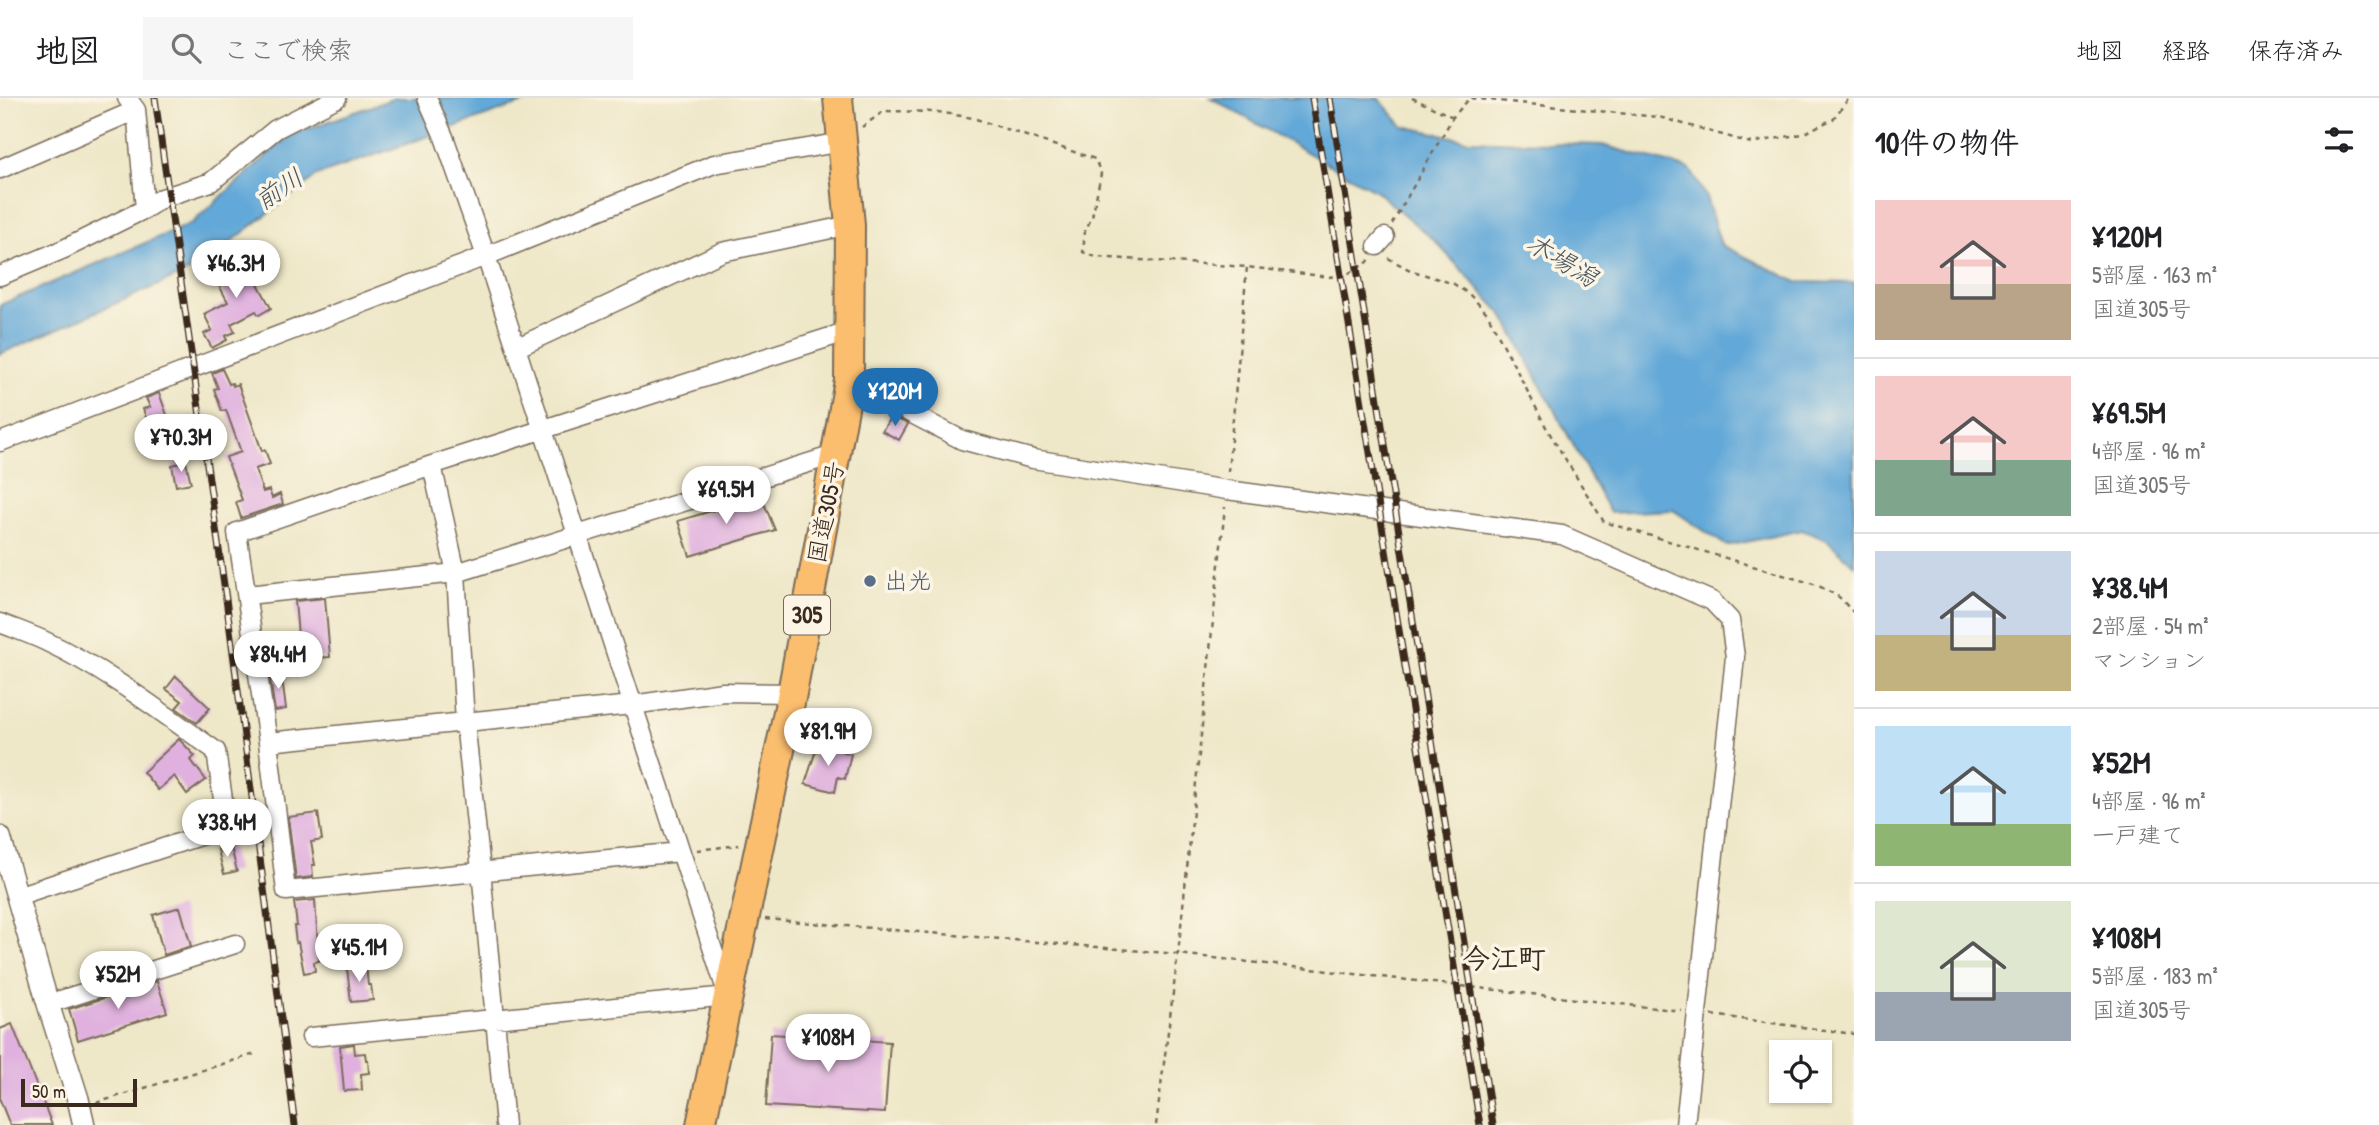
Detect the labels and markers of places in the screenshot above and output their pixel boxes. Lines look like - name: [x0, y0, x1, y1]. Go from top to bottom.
- pin: ¥46.3M: [179, 240, 293, 300]
- pin: ¥120M: [846, 368, 944, 428]
- pin: ¥70.3M: [124, 414, 238, 474]
- pin: ¥69.5M: [669, 466, 783, 526]
- place label: 出光: [884, 564, 932, 596]
- marker: 出光: [862, 573, 878, 589]
- pin: ¥84.4M: [221, 632, 335, 691]
- pin: ¥81.9M: [771, 708, 885, 768]
- pin: ¥38.4M: [170, 800, 284, 859]
- pin: ¥45.1M: [302, 924, 416, 984]
- pin: ¥52M: [77, 951, 159, 1011]
- pin: ¥108M: [779, 1014, 877, 1074]

